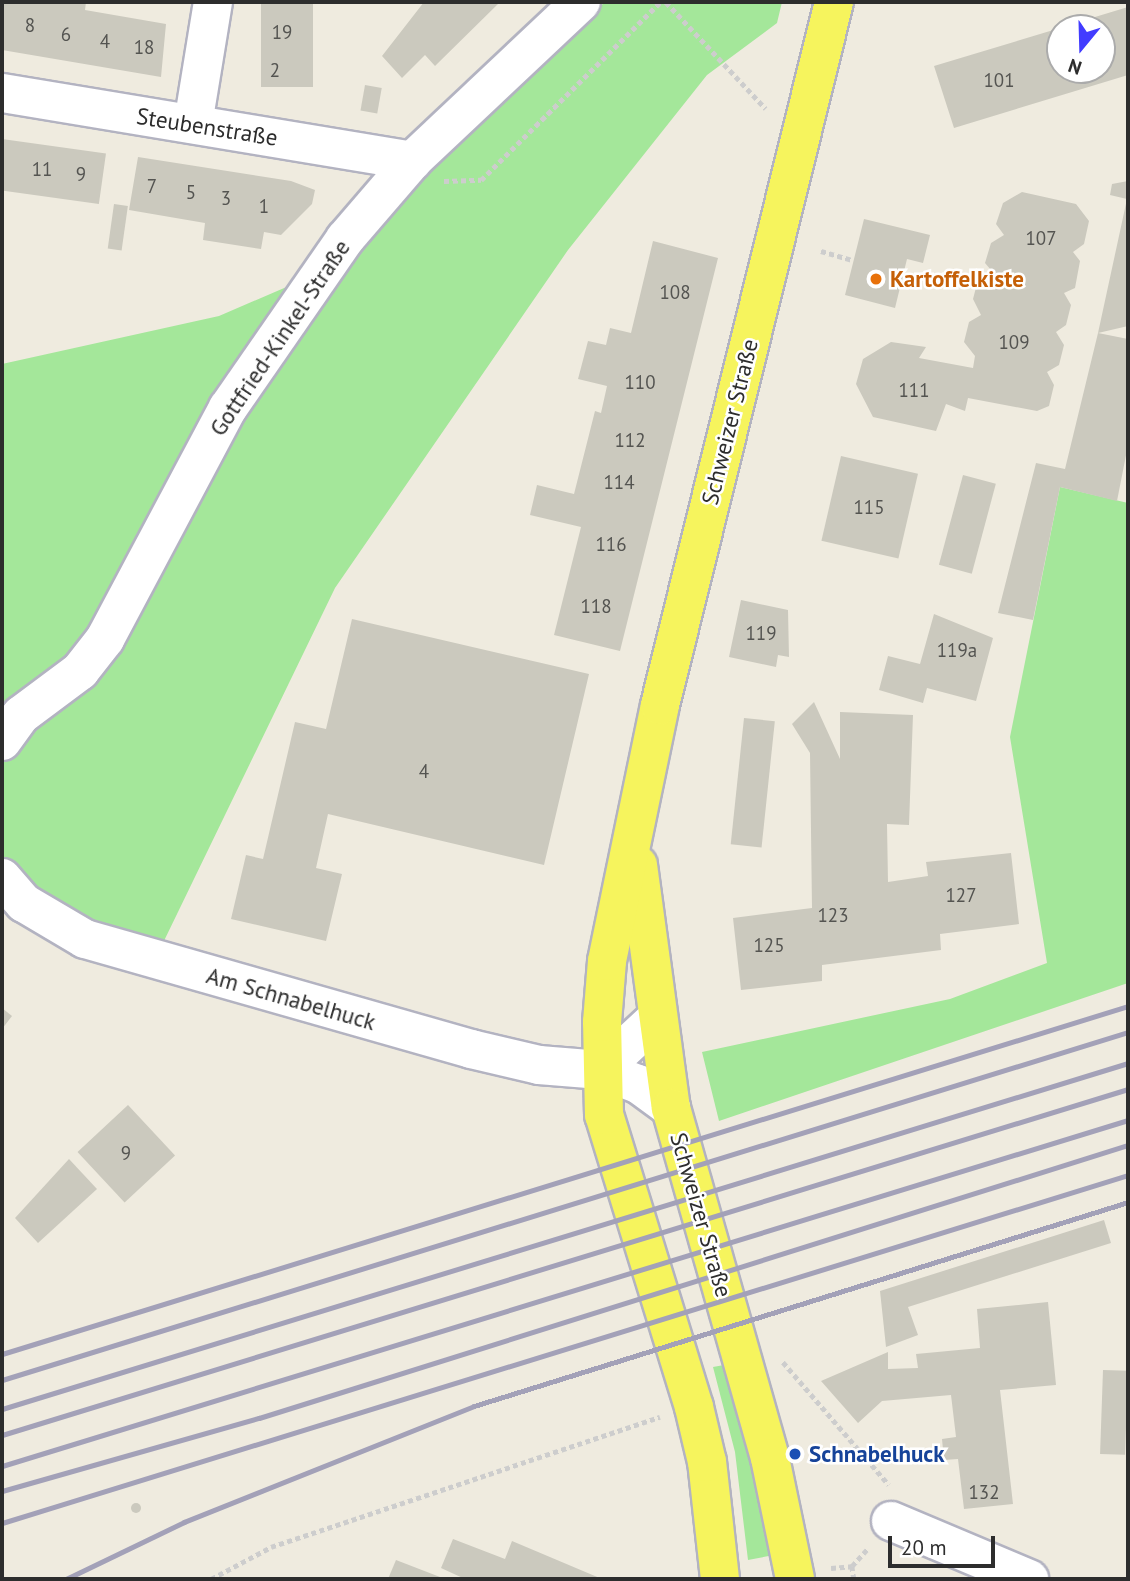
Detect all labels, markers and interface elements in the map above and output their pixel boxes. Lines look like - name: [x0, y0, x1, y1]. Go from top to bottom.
- north arrow: [1046, 14, 1116, 84]
- house number: 8: [25, 15, 35, 37]
- house number: 19: [272, 22, 292, 44]
- house number: 6: [61, 24, 71, 46]
- house number: 4: [100, 31, 110, 53]
- house number: 18: [134, 37, 154, 59]
- text: N: [1065, 54, 1085, 80]
- house number: 2: [270, 60, 280, 82]
- house number: 101: [983, 70, 1015, 92]
- street label: Steubenstraße: [134, 102, 280, 152]
- house number: 11: [32, 159, 52, 181]
- house number: 9: [76, 164, 86, 186]
- house number: 7: [147, 176, 157, 198]
- house number: 5: [186, 182, 196, 204]
- house number: 3: [221, 188, 231, 210]
- house number: 1: [259, 196, 269, 218]
- house number: 107: [1025, 228, 1057, 250]
- street label: Gottfried-Kinkel-Straße: [204, 235, 356, 441]
- place label: Kartoffelkiste: [890, 265, 1024, 293]
- marker: Kartoffelkiste: [868, 271, 884, 287]
- house number: 108: [659, 282, 691, 304]
- house number: 109: [998, 332, 1030, 354]
- street label: Schweizer Straße: [696, 336, 764, 508]
- house number: 110: [624, 372, 656, 394]
- house number: 111: [898, 380, 930, 402]
- house number: 112: [614, 430, 646, 452]
- house number: 114: [603, 472, 635, 494]
- house number: 115: [853, 497, 885, 519]
- house number: 116: [595, 534, 627, 556]
- house number: 118: [580, 596, 612, 618]
- house number: 119: [745, 623, 777, 645]
- house number: 119a: [937, 640, 977, 662]
- house number: 4: [419, 761, 429, 783]
- house number: 127: [945, 885, 977, 907]
- house number: 123: [817, 905, 849, 927]
- house number: 125: [753, 935, 785, 957]
- street label: Am Schnabelhuck: [203, 962, 379, 1036]
- street label: Schweizer Straße: [664, 1130, 738, 1300]
- house number: 9: [121, 1143, 131, 1165]
- place label: Schnabelhuck: [809, 1440, 945, 1468]
- marker: Schnabelhuck: [787, 1446, 803, 1462]
- house number: 132: [968, 1482, 1000, 1504]
- scale bar: [892, 1522, 999, 1566]
- text: 20 m: [901, 1534, 947, 1561]

